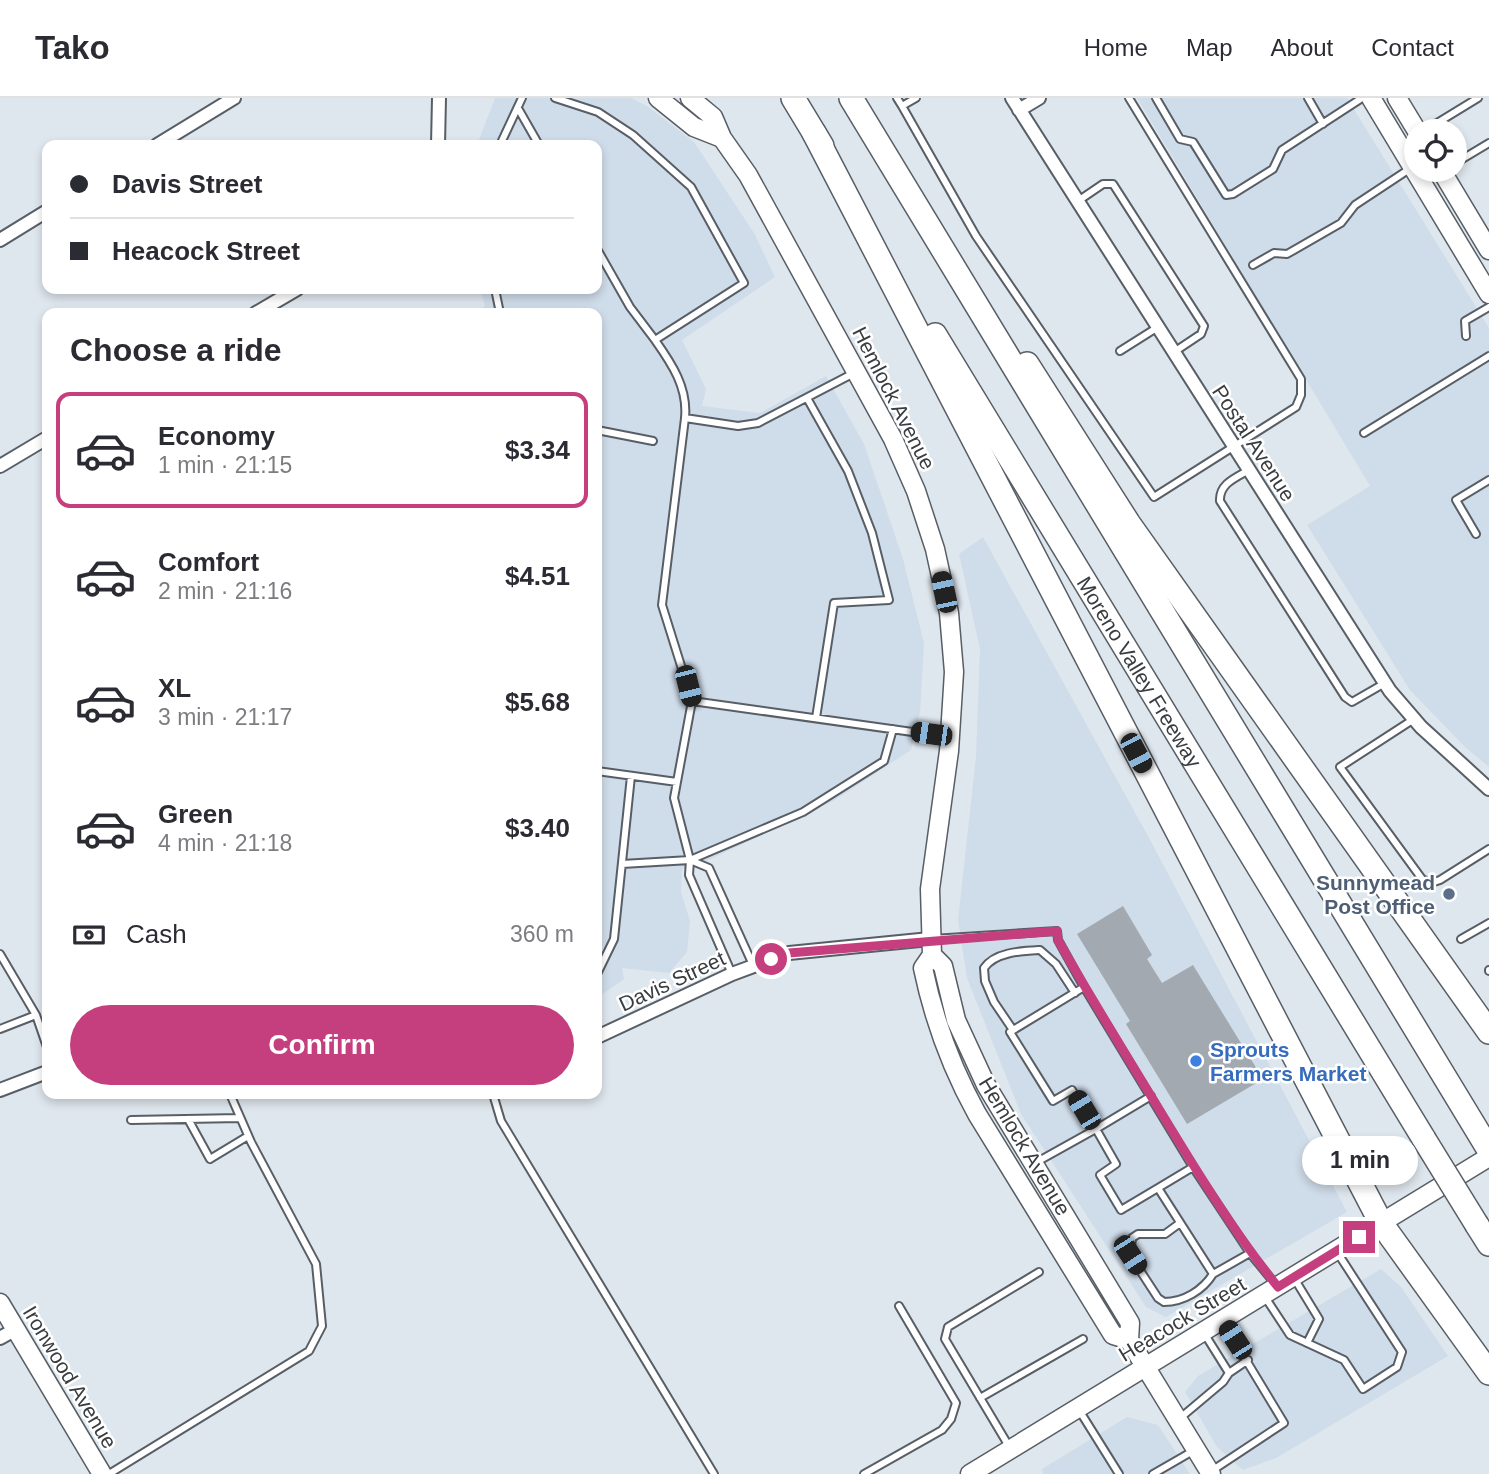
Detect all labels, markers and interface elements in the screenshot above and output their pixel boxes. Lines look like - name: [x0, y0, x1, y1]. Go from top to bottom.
- text: Tako: [35, 29, 110, 66]
- text: Home: [1084, 34, 1148, 61]
- text: Map: [1186, 34, 1233, 61]
- text: About: [1271, 34, 1333, 61]
- text: Contact: [1371, 34, 1454, 61]
- map controls: [1404, 119, 1467, 182]
- button: locate: [1404, 119, 1467, 182]
- text: Davis Street: [112, 169, 262, 199]
- text: Heacock Street: [112, 236, 300, 266]
- street label: Hemlock Avenue: [848, 323, 940, 473]
- text: Choose a ride: [70, 332, 282, 368]
- street label: Postal Avenue: [1208, 381, 1300, 505]
- icon: car: [74, 419, 137, 482]
- text: Economy: [158, 421, 275, 451]
- text: $3.34: [505, 435, 570, 465]
- text: 1 min · 21:15: [158, 452, 292, 478]
- icon: car: [74, 545, 137, 608]
- text: Comfort: [158, 547, 259, 577]
- text: $4.51: [505, 561, 570, 591]
- car: [930, 569, 959, 615]
- street label: Moreno Valley Freeway: [1073, 572, 1207, 772]
- text: 2 min · 21:16: [158, 578, 292, 604]
- car: [673, 663, 704, 709]
- icon: car: [74, 671, 137, 734]
- text: XL: [158, 673, 191, 703]
- text: $5.68: [505, 687, 570, 717]
- text: 3 min · 21:17: [158, 704, 292, 730]
- car: [909, 721, 954, 747]
- car: [1117, 730, 1156, 776]
- icon: car: [74, 797, 137, 860]
- text: Green: [158, 799, 233, 829]
- text: $3.40: [505, 813, 570, 843]
- text: 4 min · 21:18: [158, 830, 292, 856]
- place label: Sunnymead Post Office: [1316, 871, 1435, 918]
- marker: Sunnymead Post Office: [1441, 886, 1457, 902]
- icon: cash: [70, 916, 108, 954]
- text: Cash: [126, 919, 187, 949]
- text: 360 m: [510, 921, 574, 947]
- route start: [755, 943, 787, 975]
- street label: Davis Street: [615, 946, 729, 1016]
- button: Confirm: [70, 1005, 574, 1085]
- place label: Sprouts Farmers Market: [1210, 1038, 1366, 1085]
- marker: Sprouts Farmers Market: [1188, 1053, 1204, 1069]
- street label: Hemlock Avenue: [975, 1073, 1075, 1219]
- car: [1065, 1087, 1104, 1133]
- callout: 1 min: [1301, 1136, 1417, 1184]
- text: 1 min: [1330, 1147, 1390, 1173]
- route end: [1343, 1221, 1375, 1253]
- car: [1110, 1232, 1151, 1278]
- street label: Heacock Street: [1115, 1272, 1250, 1366]
- street label: Ironwood Avenue: [18, 1302, 122, 1452]
- car: [1215, 1317, 1256, 1363]

